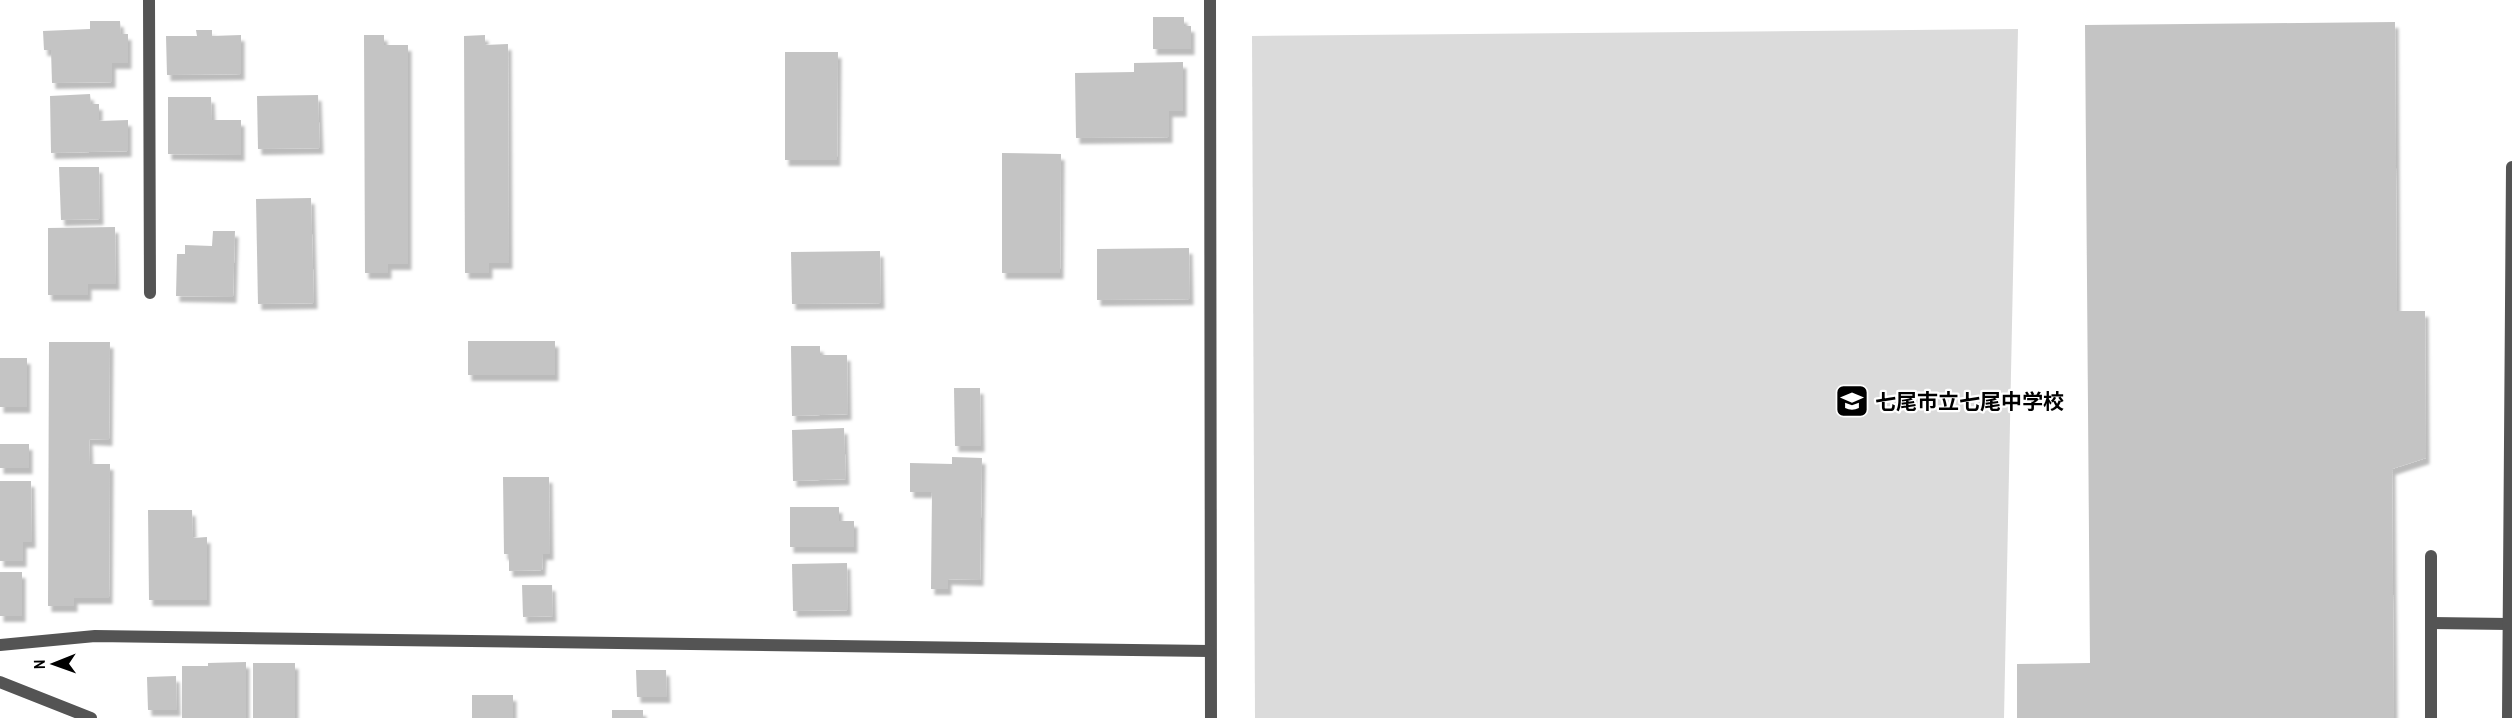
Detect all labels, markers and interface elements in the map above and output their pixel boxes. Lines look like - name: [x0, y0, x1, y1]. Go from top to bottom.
- school or university icon: 七尾市立七尾中学校: [1834, 383, 1870, 419]
- place label: 七尾市立七尾中学校: [1875, 387, 2064, 416]
- north arrow: [24, 634, 84, 694]
- text: N: [28, 659, 50, 669]

